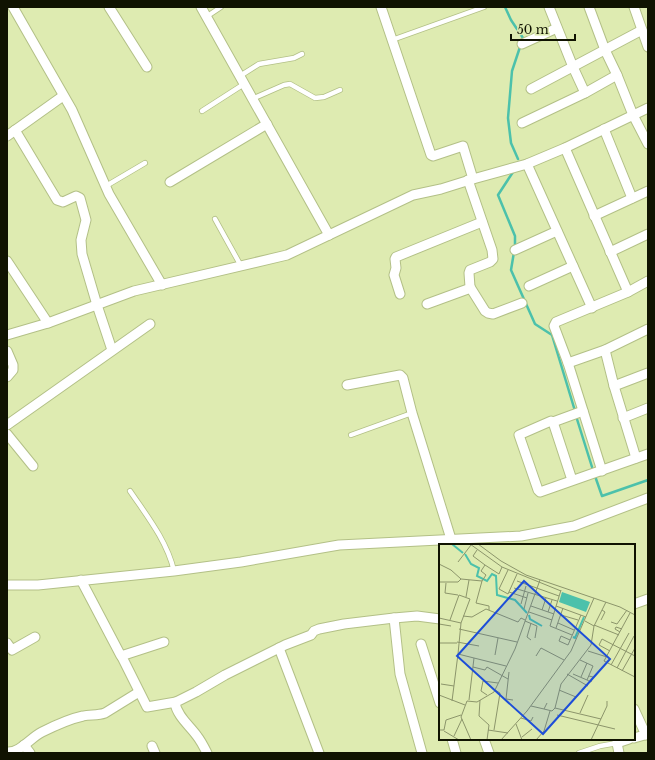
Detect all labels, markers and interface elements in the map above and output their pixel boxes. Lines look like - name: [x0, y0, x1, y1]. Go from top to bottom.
- scale bar: [511, 16, 575, 42]
- text: 50 m: [517, 22, 549, 37]
- inset map: [439, 544, 635, 740]

